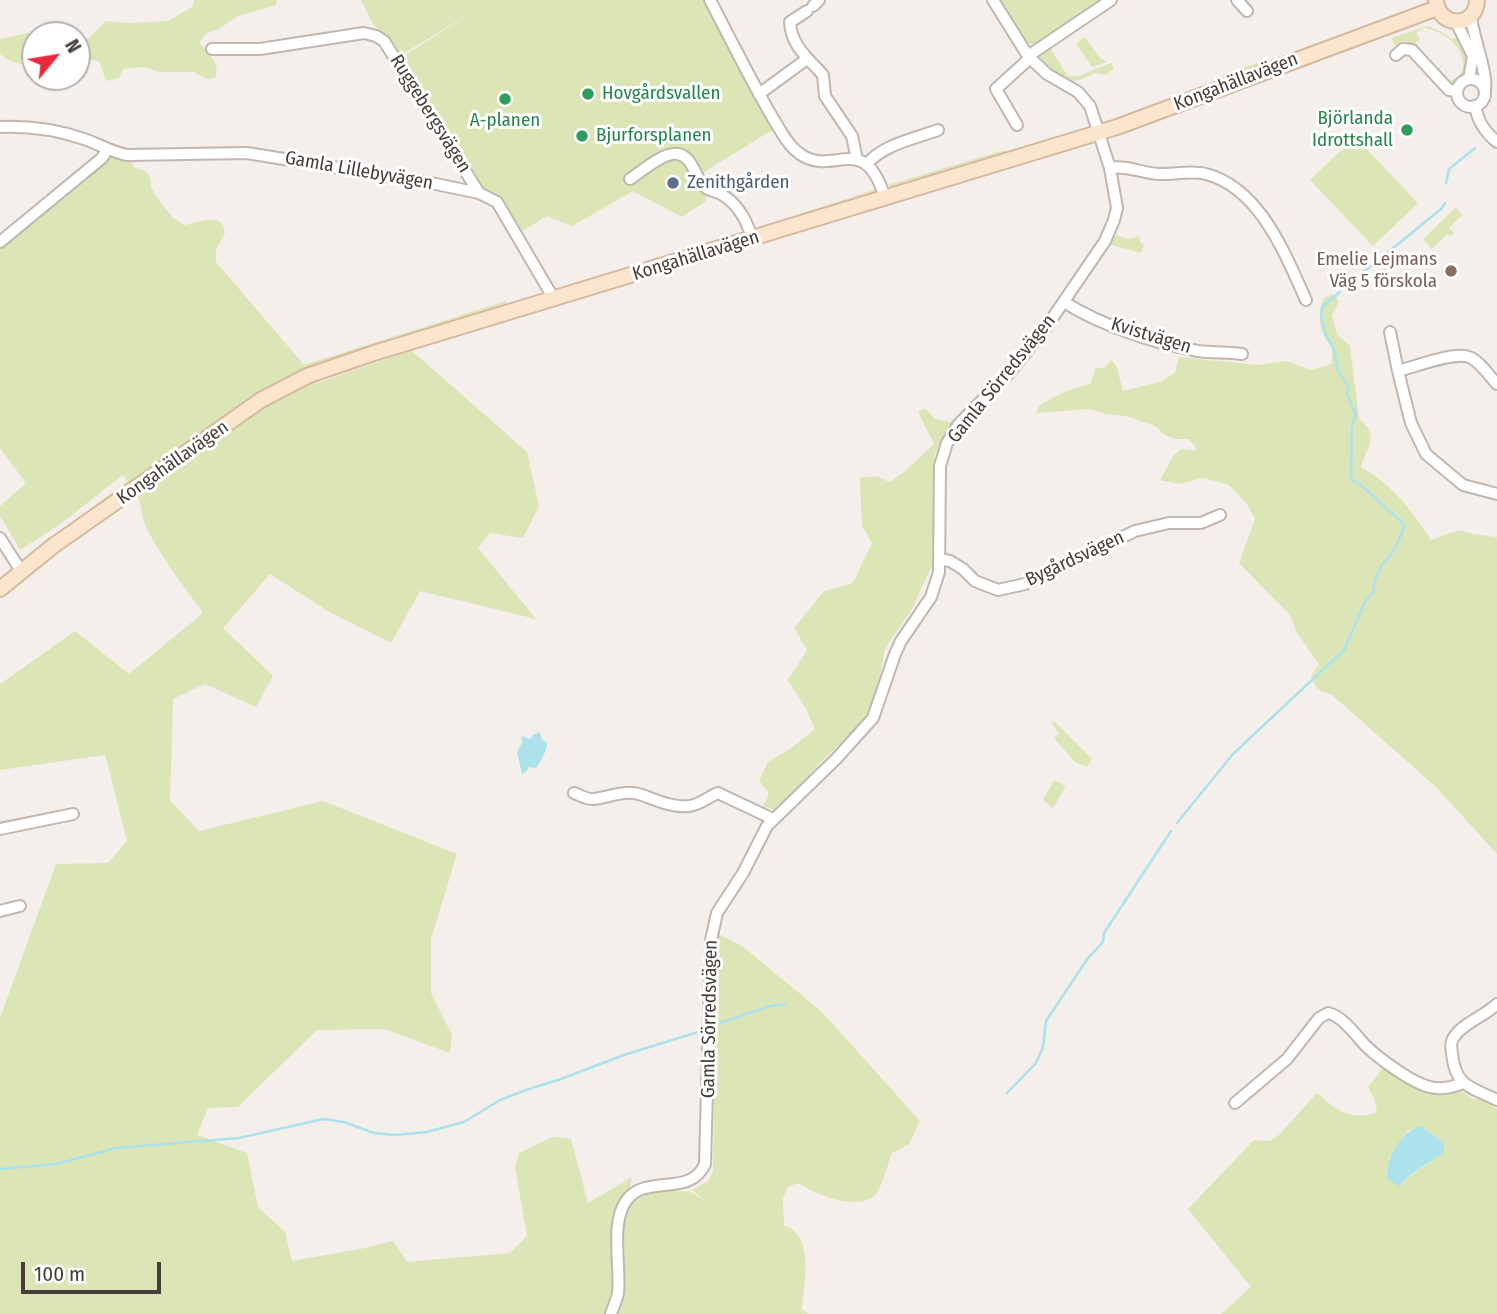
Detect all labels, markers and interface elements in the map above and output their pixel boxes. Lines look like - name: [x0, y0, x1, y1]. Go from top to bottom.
- north arrow: [21, 21, 91, 91]
- text: N: [60, 36, 86, 57]
- street label: Kongahällavägen: [1171, 48, 1301, 116]
- street label: Ruggebergsvägen: [385, 51, 475, 177]
- place label: Hovgårdsvallen: [602, 83, 721, 105]
- marker: Hovgårdsvallen: [580, 86, 596, 102]
- marker: A-planen: [497, 91, 513, 107]
- place label: Björlanda Idrottshall: [1312, 108, 1393, 152]
- place label: A-planen: [470, 110, 540, 132]
- marker: Björlanda Idrottshall: [1399, 122, 1415, 138]
- place label: Bjurforsplanen: [596, 125, 712, 147]
- marker: Bjurforsplanen: [574, 128, 590, 144]
- street label: Gamla Lillebyvägen: [283, 147, 435, 195]
- place label: Zenithgården: [687, 172, 790, 194]
- marker: Zenithgården: [665, 175, 681, 191]
- street label: Kongahällavägen: [630, 226, 762, 286]
- place label: Emelie Lejmans Väg 5 förskola: [1316, 249, 1437, 293]
- marker: Emelie Lejmans Väg 5 förskola: [1443, 263, 1459, 279]
- street label: Gamla Sörredsvägen: [943, 310, 1061, 448]
- street label: Kvistvägen: [1108, 313, 1194, 359]
- street label: Kongahällavägen: [113, 416, 233, 510]
- street label: Bygårdsvägen: [1022, 526, 1128, 592]
- street label: Gamla Sörredsvägen: [697, 940, 723, 1098]
- scale bar: [24, 1248, 164, 1292]
- text: 100 m: [34, 1261, 85, 1287]

